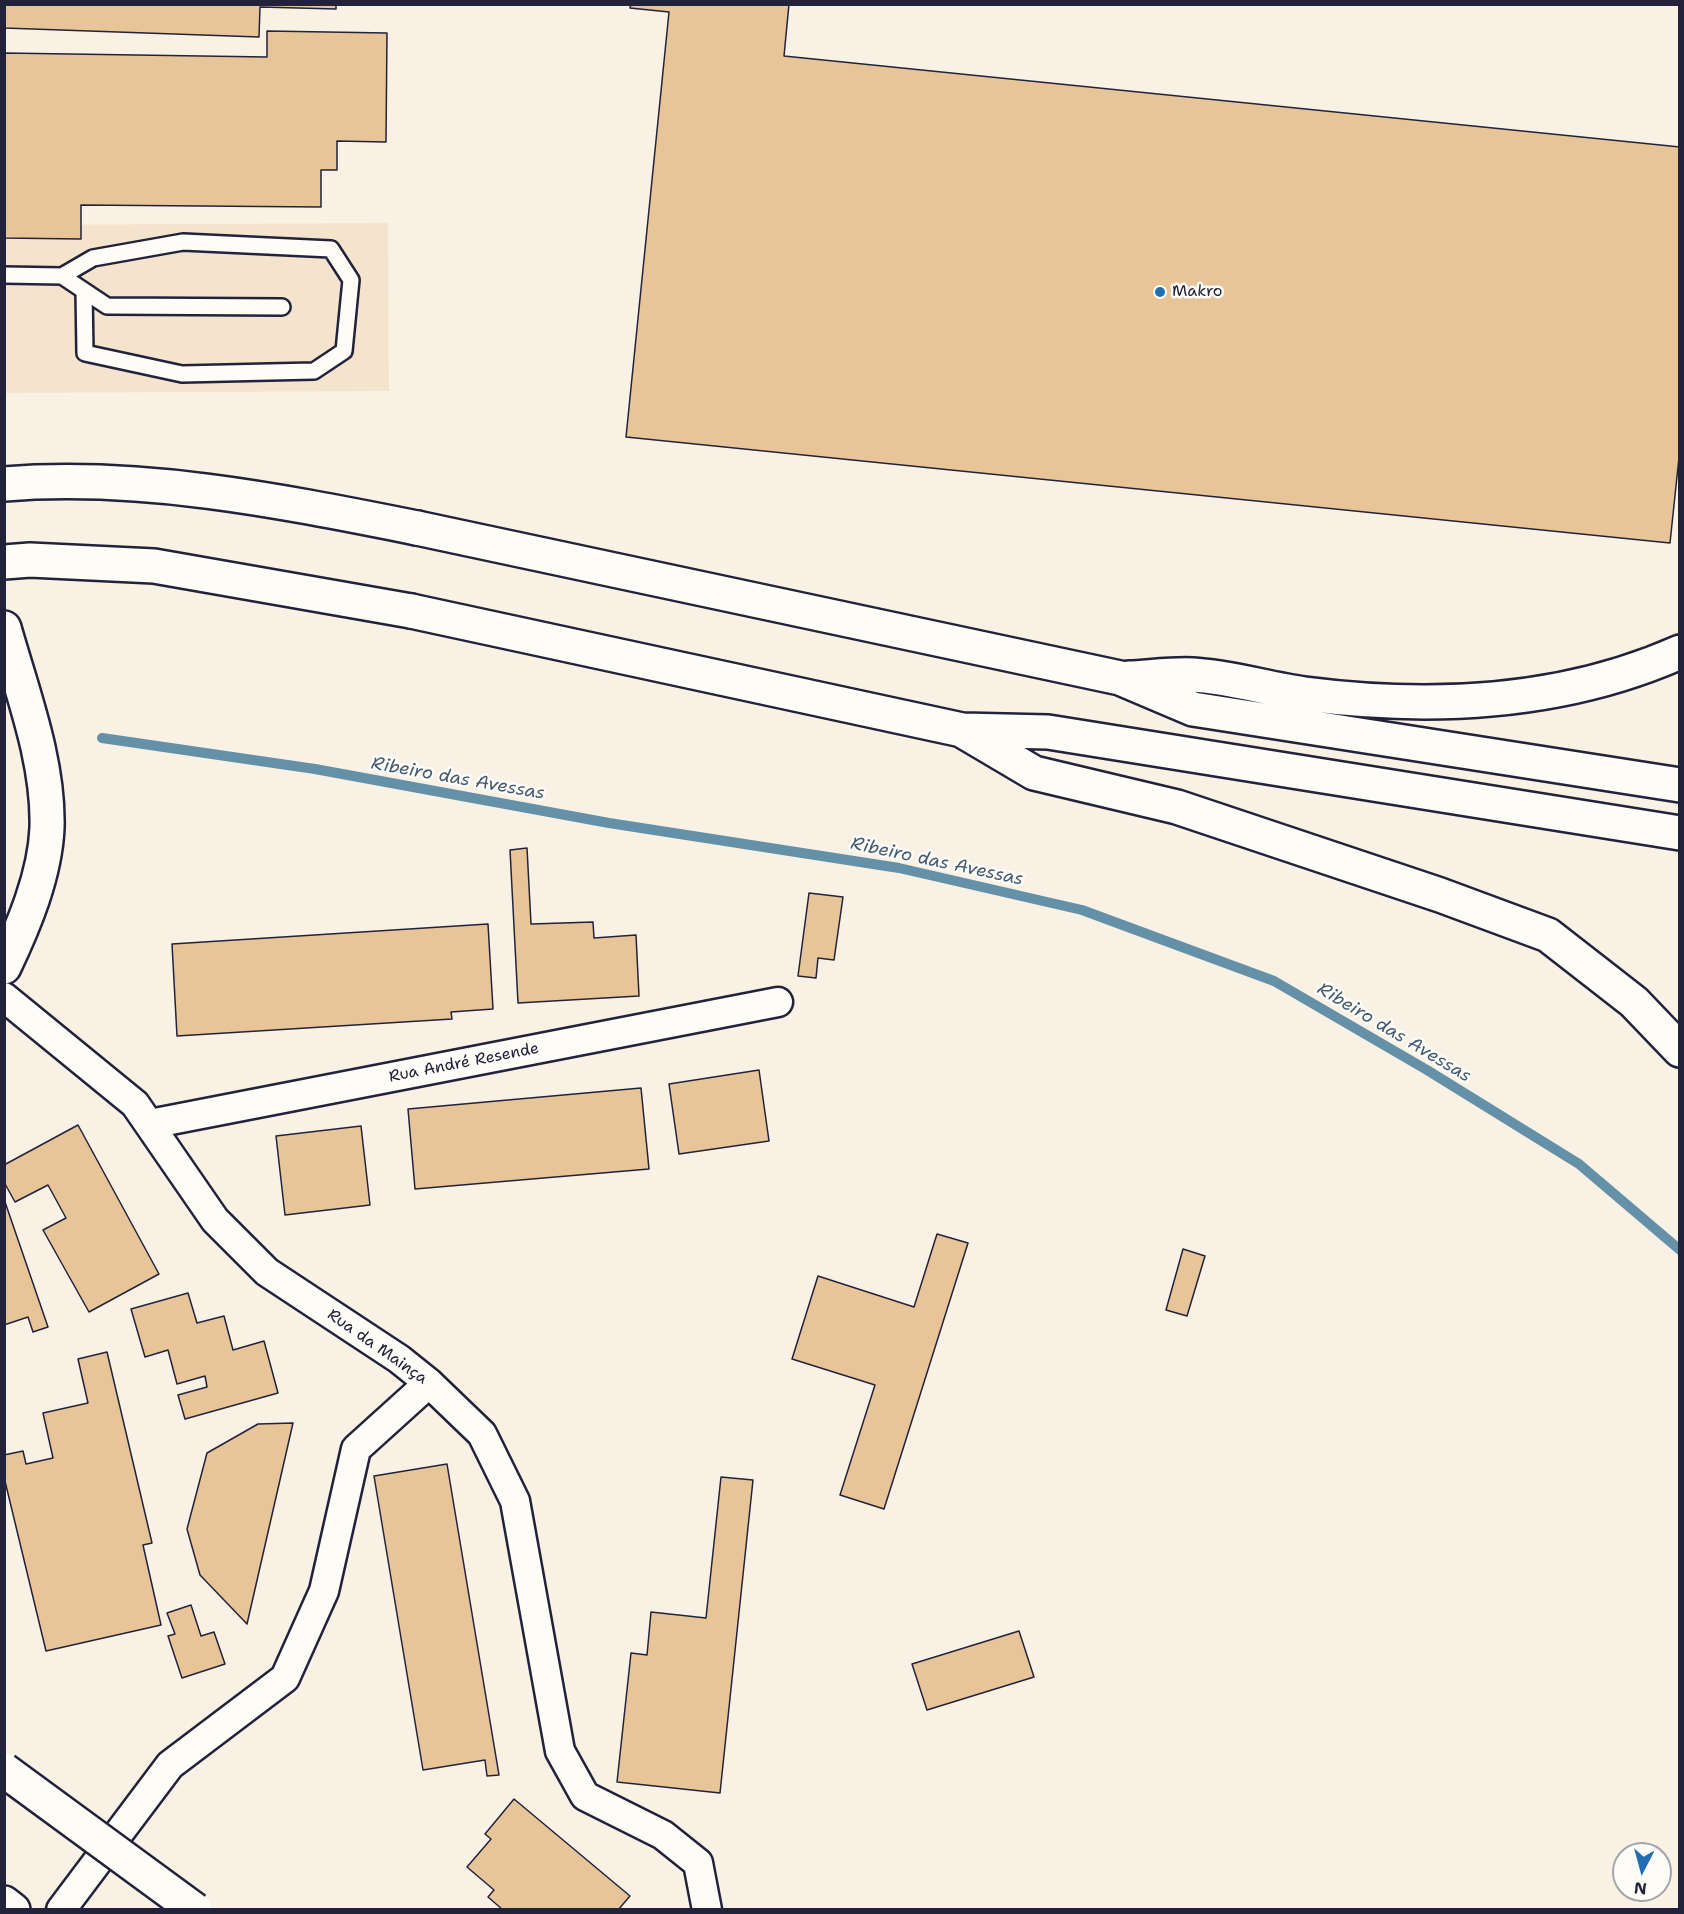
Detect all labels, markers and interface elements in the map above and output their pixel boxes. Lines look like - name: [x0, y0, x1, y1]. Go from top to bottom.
- place label: Makro: [1172, 282, 1223, 302]
- marker: Makro: [1153, 285, 1167, 299]
- water label: Ribeiro das Avessas: [370, 753, 546, 805]
- water label: Ribeiro das Avessas: [849, 833, 1025, 891]
- water label: Ribeiro das Avessas: [1313, 978, 1475, 1088]
- street label: Rua André Resende: [387, 1039, 541, 1087]
- street label: Rua da Mainça: [323, 1305, 431, 1389]
- north arrow: [1612, 1842, 1672, 1902]
- text: N: [1633, 1877, 1648, 1900]

